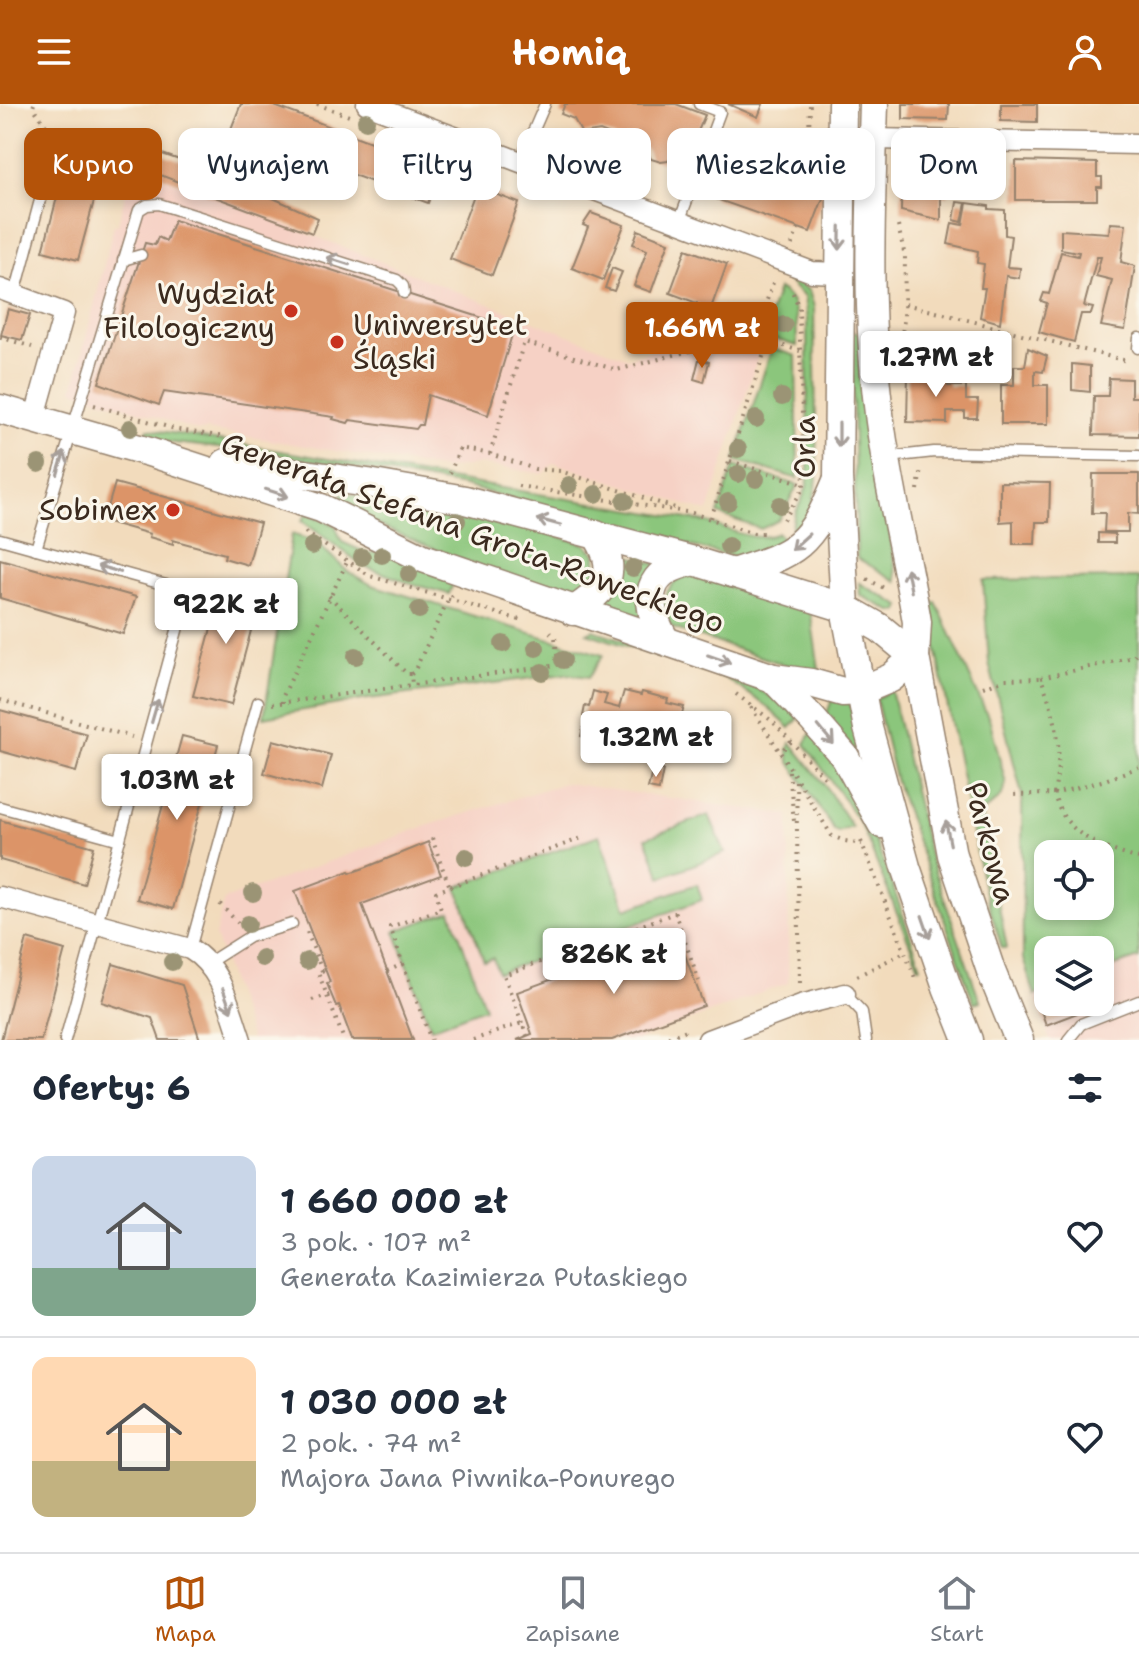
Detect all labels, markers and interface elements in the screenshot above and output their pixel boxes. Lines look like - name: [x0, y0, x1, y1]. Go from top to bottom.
- text: Homiq: [512, 28, 627, 77]
- icon: menu: [32, 30, 76, 74]
- icon: person: [1063, 30, 1107, 74]
- chip: Kupno: [24, 128, 162, 200]
- chip: Wynajem: [178, 128, 358, 200]
- chip: Filtry: [374, 128, 501, 200]
- chip: Nowe: [517, 128, 651, 200]
- chip: Mieszkanie: [667, 128, 875, 200]
- chip: Dom: [891, 128, 1006, 200]
- one-way arrow: [832, 224, 848, 251]
- one-way arrow: [325, 253, 351, 268]
- place label: Wydział Filologiczny: [103, 273, 275, 348]
- marker: Wydział Filologiczny: [282, 302, 300, 320]
- pin: 1.66M zł: [619, 302, 785, 370]
- place label: Uniwersytet Śląski: [353, 304, 528, 379]
- text: 1.66M zł: [644, 310, 760, 345]
- pin: 1.27M zł: [853, 331, 1019, 399]
- marker: Uniwersytet Śląski: [328, 333, 346, 351]
- text: 1.27M zł: [879, 339, 993, 374]
- street label: Orla: [784, 415, 825, 478]
- one-way arrow: [831, 421, 847, 448]
- street label: Generała Stefana Grota-Roweckiego: [216, 422, 730, 643]
- one-way arrow: [54, 450, 69, 476]
- one-way arrow: [264, 487, 289, 502]
- place label: Sobimex: [39, 489, 157, 530]
- marker: Sobimex: [164, 501, 182, 519]
- one-way arrow: [536, 513, 562, 528]
- one-way arrow: [791, 532, 811, 550]
- one-way arrow: [96, 561, 122, 576]
- one-way arrow: [901, 568, 916, 593]
- pin: 922K zł: [152, 578, 300, 646]
- text: 922K zł: [173, 586, 279, 621]
- one-way arrow: [706, 653, 731, 668]
- one-way arrow: [148, 699, 163, 725]
- pin: 1.32M zł: [573, 711, 739, 779]
- text: 1.32M zł: [599, 719, 714, 754]
- one-way arrow: [817, 724, 835, 745]
- pin: 1.03M zł: [94, 754, 260, 822]
- text: 1.03M zł: [119, 762, 235, 797]
- street label: Parkowa: [955, 777, 1027, 909]
- one-way arrow: [940, 821, 955, 846]
- map controls: [1034, 840, 1114, 1016]
- button: locate: [1034, 840, 1114, 920]
- one-way arrow: [920, 914, 935, 939]
- pin: 826K zł: [540, 928, 688, 996]
- text: 826K zł: [561, 936, 667, 971]
- button: layers: [1034, 936, 1114, 1016]
- one-way arrow: [221, 988, 235, 1012]
- text: Oferty: 6: [32, 1065, 191, 1111]
- icon: filters: [1063, 1066, 1107, 1110]
- text: 1 660 000 zł: [280, 1178, 508, 1224]
- icon: home: [96, 1188, 192, 1284]
- icon: heart: [1063, 1214, 1107, 1258]
- text: 3 pok. · 107 m²: [280, 1224, 472, 1259]
- text: Generała Kazimierza Pułaskiego: [280, 1259, 688, 1294]
- text: 1 030 000 zł: [280, 1379, 507, 1425]
- icon: home: [96, 1389, 192, 1485]
- icon: heart: [1063, 1415, 1107, 1459]
- text: 2 pok. · 74 m²: [280, 1425, 462, 1460]
- text: Majora Jana Piwnika-Ponurego: [280, 1460, 676, 1495]
- tab: Mapa: [155, 1571, 216, 1648]
- tab: Zapisane: [526, 1571, 620, 1648]
- tab: Start: [930, 1571, 984, 1648]

